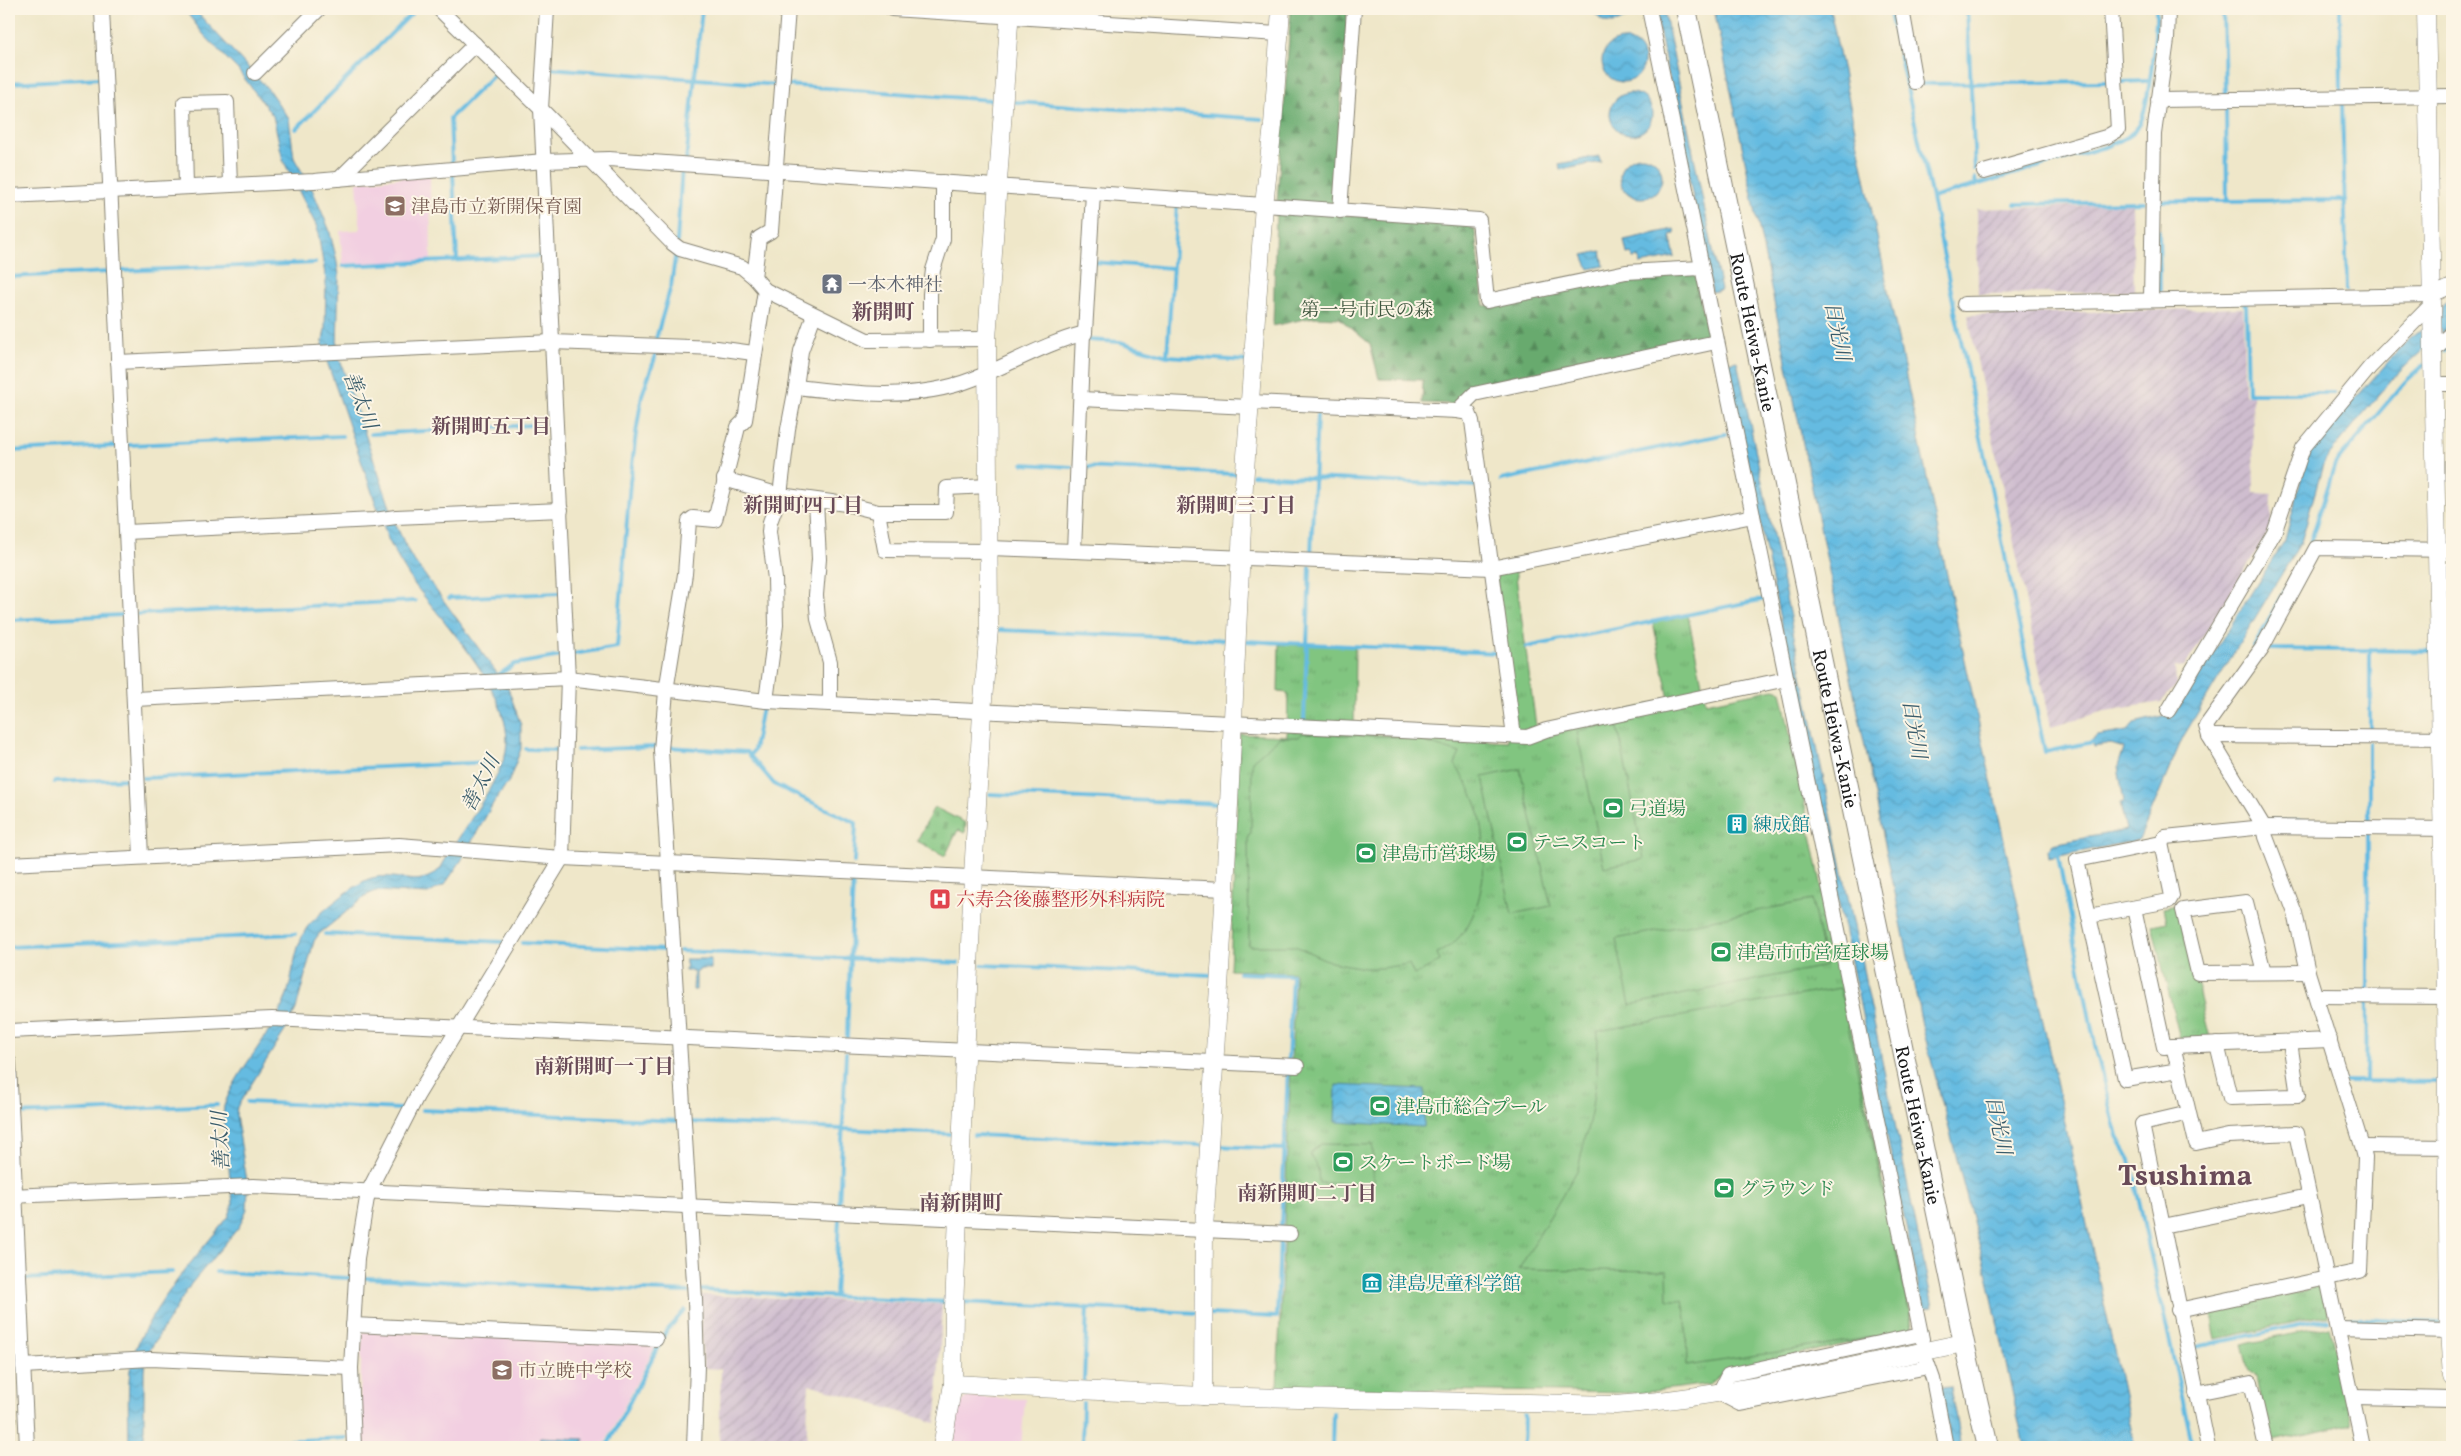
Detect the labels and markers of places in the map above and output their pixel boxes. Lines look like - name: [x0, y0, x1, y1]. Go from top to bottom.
- school or university icon: 津島市立新開保育園: [383, 194, 407, 218]
- place label: 津島市立新開保育園: [411, 195, 582, 221]
- temple icon: 一本木神社: [820, 272, 844, 296]
- place label: 一本木神社: [848, 273, 943, 299]
- sports icon: 弓道場: [1601, 796, 1625, 820]
- place label: 弓道場: [1629, 797, 1686, 823]
- building icon: 練成館: [1725, 812, 1749, 836]
- place label: 練成館: [1753, 813, 1810, 839]
- sports icon: テニスコート: [1505, 830, 1529, 854]
- place label: テニスコート: [1533, 831, 1646, 857]
- sports icon: 津島市営球場: [1354, 841, 1378, 865]
- place label: 津島市営球場: [1382, 842, 1496, 868]
- hospital icon: 六寿会後藤整形外科病院: [928, 887, 952, 911]
- place label: 六寿会後藤整形外科病院: [956, 888, 1165, 914]
- sports icon: 津島市市営庭球場: [1709, 940, 1733, 964]
- place label: 津島市市営庭球場: [1737, 941, 1889, 967]
- sports icon: 津島市総合プール: [1368, 1094, 1392, 1118]
- place label: 津島市総合プール: [1396, 1095, 1547, 1121]
- sports icon: スケートボード場: [1331, 1150, 1355, 1174]
- place label: スケートボード場: [1359, 1151, 1511, 1177]
- sports icon: グラウンド: [1712, 1176, 1736, 1200]
- place label: グラウンド: [1740, 1177, 1835, 1203]
- museum icon: 津島児童科学館: [1360, 1271, 1384, 1295]
- place label: 津島児童科学館: [1388, 1272, 1521, 1298]
- school or university icon: 市立暁中学校: [490, 1358, 514, 1382]
- place label: 市立暁中学校: [518, 1359, 632, 1385]

